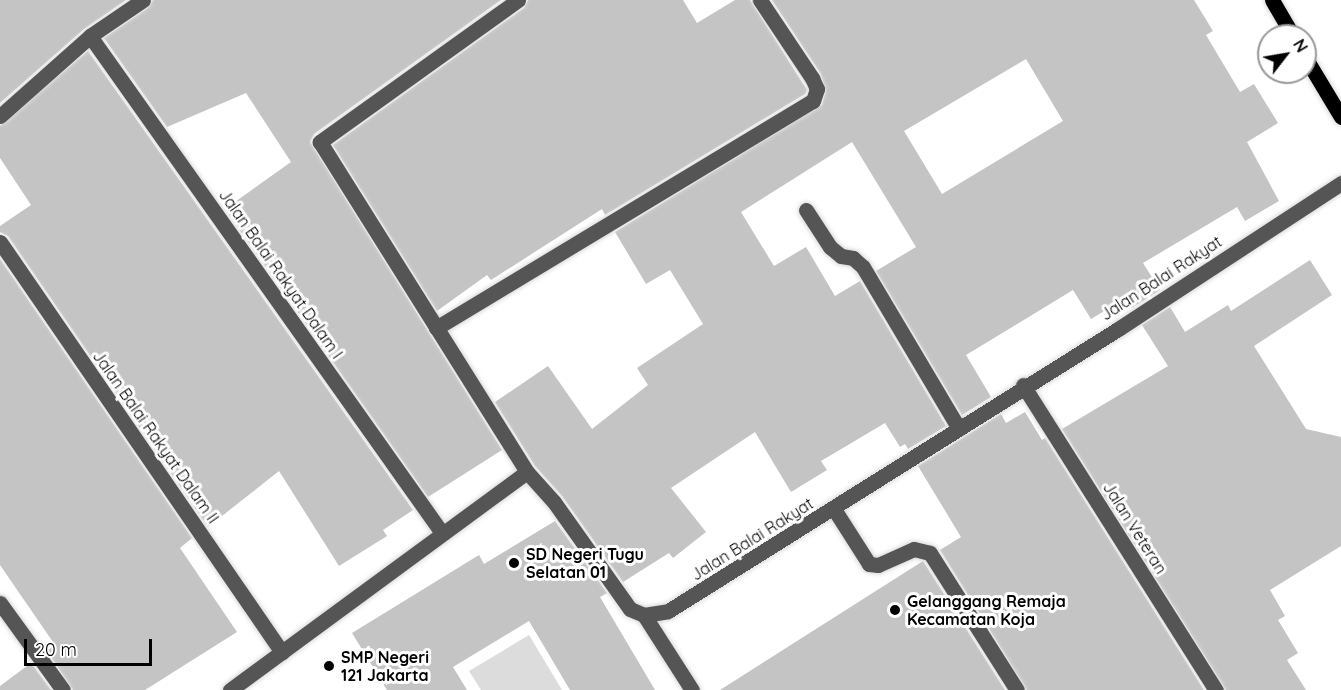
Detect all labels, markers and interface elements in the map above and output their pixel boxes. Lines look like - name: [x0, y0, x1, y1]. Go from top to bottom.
- north arrow: [1257, 24, 1317, 84]
- text: N: [1289, 36, 1312, 56]
- street label: Jalan Balai Rakyat Dalam I: [215, 186, 347, 362]
- street label: Jalan Balai Rakyat: [1097, 232, 1225, 324]
- street label: Jalan Balai Rakyat Dalam II: [89, 347, 223, 527]
- street label: Jalan Veteran: [1099, 479, 1171, 577]
- street label: Jalan Balai Rakyat: [687, 494, 817, 584]
- place label: SD Negeri Tugu Selatan 01: [526, 544, 644, 582]
- marker: SD Negeri Tugu Selatan 01: [507, 556, 521, 570]
- place label: Gelanggang Remaja Kecamatan Koja: [907, 591, 1066, 629]
- marker: Gelanggang Remaja Kecamatan Koja: [888, 603, 902, 617]
- scale bar: [27, 627, 154, 665]
- text: 20 m: [35, 638, 77, 661]
- place label: SMP Negeri 121 Jakarta: [341, 647, 429, 685]
- marker: SMP Negeri 121 Jakarta: [322, 659, 336, 673]

